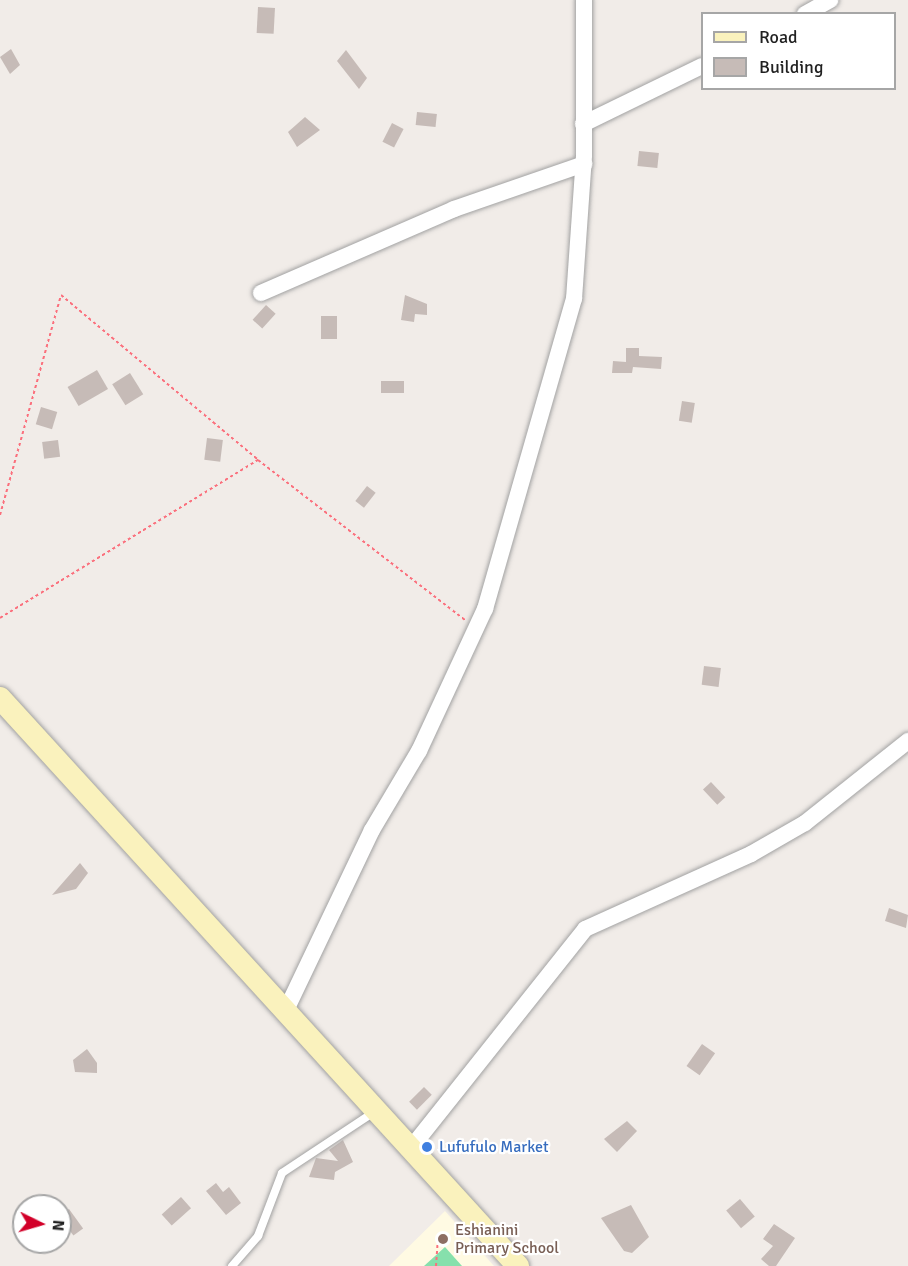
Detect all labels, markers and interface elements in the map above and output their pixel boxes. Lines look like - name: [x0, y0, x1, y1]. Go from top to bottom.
- legend: [701, 12, 896, 90]
- text: Road: [759, 26, 798, 48]
- text: Building: [759, 56, 823, 78]
- place label: Lufufulo Market: [439, 1137, 549, 1157]
- marker: Lufufulo Market: [420, 1140, 434, 1154]
- north arrow: [12, 1194, 72, 1254]
- text: N: [47, 1219, 68, 1232]
- place label: Eshianini Primary School: [455, 1220, 559, 1258]
- marker: Eshianini Primary School: [436, 1232, 450, 1246]

